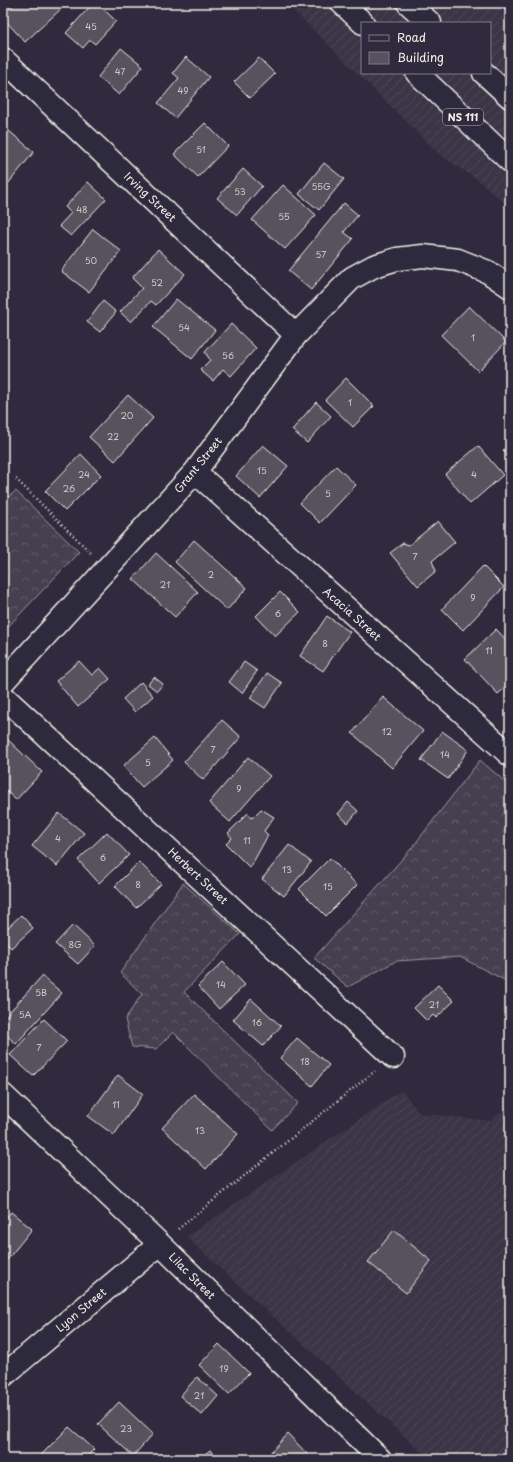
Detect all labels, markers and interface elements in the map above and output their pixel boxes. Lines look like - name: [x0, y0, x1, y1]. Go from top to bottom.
- house number: 45: [85, 19, 97, 33]
- legend: [361, 22, 491, 74]
- text: Road: [397, 28, 426, 46]
- text: Building: [397, 48, 444, 66]
- house number: 47: [115, 64, 125, 78]
- house number: 49: [177, 83, 189, 97]
- road number: NS 111: [443, 109, 483, 125]
- house number: 51: [196, 142, 206, 156]
- street label: Irving Street: [120, 168, 181, 226]
- house number: 55G: [311, 179, 331, 193]
- house number: 53: [234, 184, 246, 198]
- house number: 48: [76, 202, 88, 216]
- house number: 55: [278, 209, 290, 223]
- house number: 57: [316, 247, 326, 261]
- house number: 50: [85, 253, 98, 267]
- house number: 52: [151, 275, 163, 289]
- house number: 54: [178, 320, 190, 334]
- house number: 1: [471, 330, 475, 344]
- house number: 56: [222, 348, 234, 362]
- house number: 1: [348, 395, 352, 409]
- house number: 20: [121, 408, 134, 422]
- house number: 22: [107, 429, 119, 443]
- street label: Grant Street: [170, 433, 226, 496]
- house number: 15: [257, 463, 267, 477]
- house number: 24: [78, 467, 90, 481]
- house number: 4: [471, 467, 477, 481]
- house number: 26: [63, 481, 75, 495]
- house number: 5: [325, 486, 331, 500]
- house number: 7: [412, 549, 418, 563]
- house number: 2: [208, 567, 214, 581]
- house number: 21: [160, 577, 170, 591]
- street label: Acacia Street: [319, 583, 386, 645]
- house number: 9: [470, 590, 476, 604]
- house number: 6: [275, 606, 281, 620]
- house number: 8: [322, 636, 328, 650]
- house number: 11: [485, 643, 493, 657]
- house number: 12: [382, 724, 392, 738]
- house number: 7: [210, 742, 216, 756]
- house number: 14: [440, 747, 450, 761]
- house number: 5: [145, 755, 151, 769]
- house number: 9: [236, 781, 242, 795]
- house number: 4: [55, 831, 61, 845]
- house number: 11: [243, 833, 251, 847]
- street label: Herbert Street: [164, 843, 233, 908]
- house number: 6: [100, 850, 106, 864]
- house number: 13: [282, 862, 292, 876]
- house number: 8: [135, 877, 141, 891]
- house number: 15: [323, 879, 333, 893]
- house number: 8G: [68, 937, 82, 951]
- house number: 14: [216, 977, 226, 991]
- house number: 5B: [35, 985, 47, 999]
- house number: 21: [429, 997, 439, 1011]
- house number: 5A: [19, 1007, 31, 1021]
- house number: 16: [252, 1015, 262, 1029]
- house number: 7: [36, 1040, 42, 1054]
- house number: 18: [300, 1054, 310, 1068]
- house number: 11: [112, 1097, 120, 1111]
- house number: 13: [195, 1123, 205, 1137]
- street label: Lilac Street: [165, 1248, 220, 1303]
- street label: Lyon Street: [52, 1283, 110, 1336]
- house number: 19: [219, 1361, 229, 1375]
- house number: 21: [194, 1388, 204, 1402]
- house number: 23: [120, 1421, 132, 1435]

